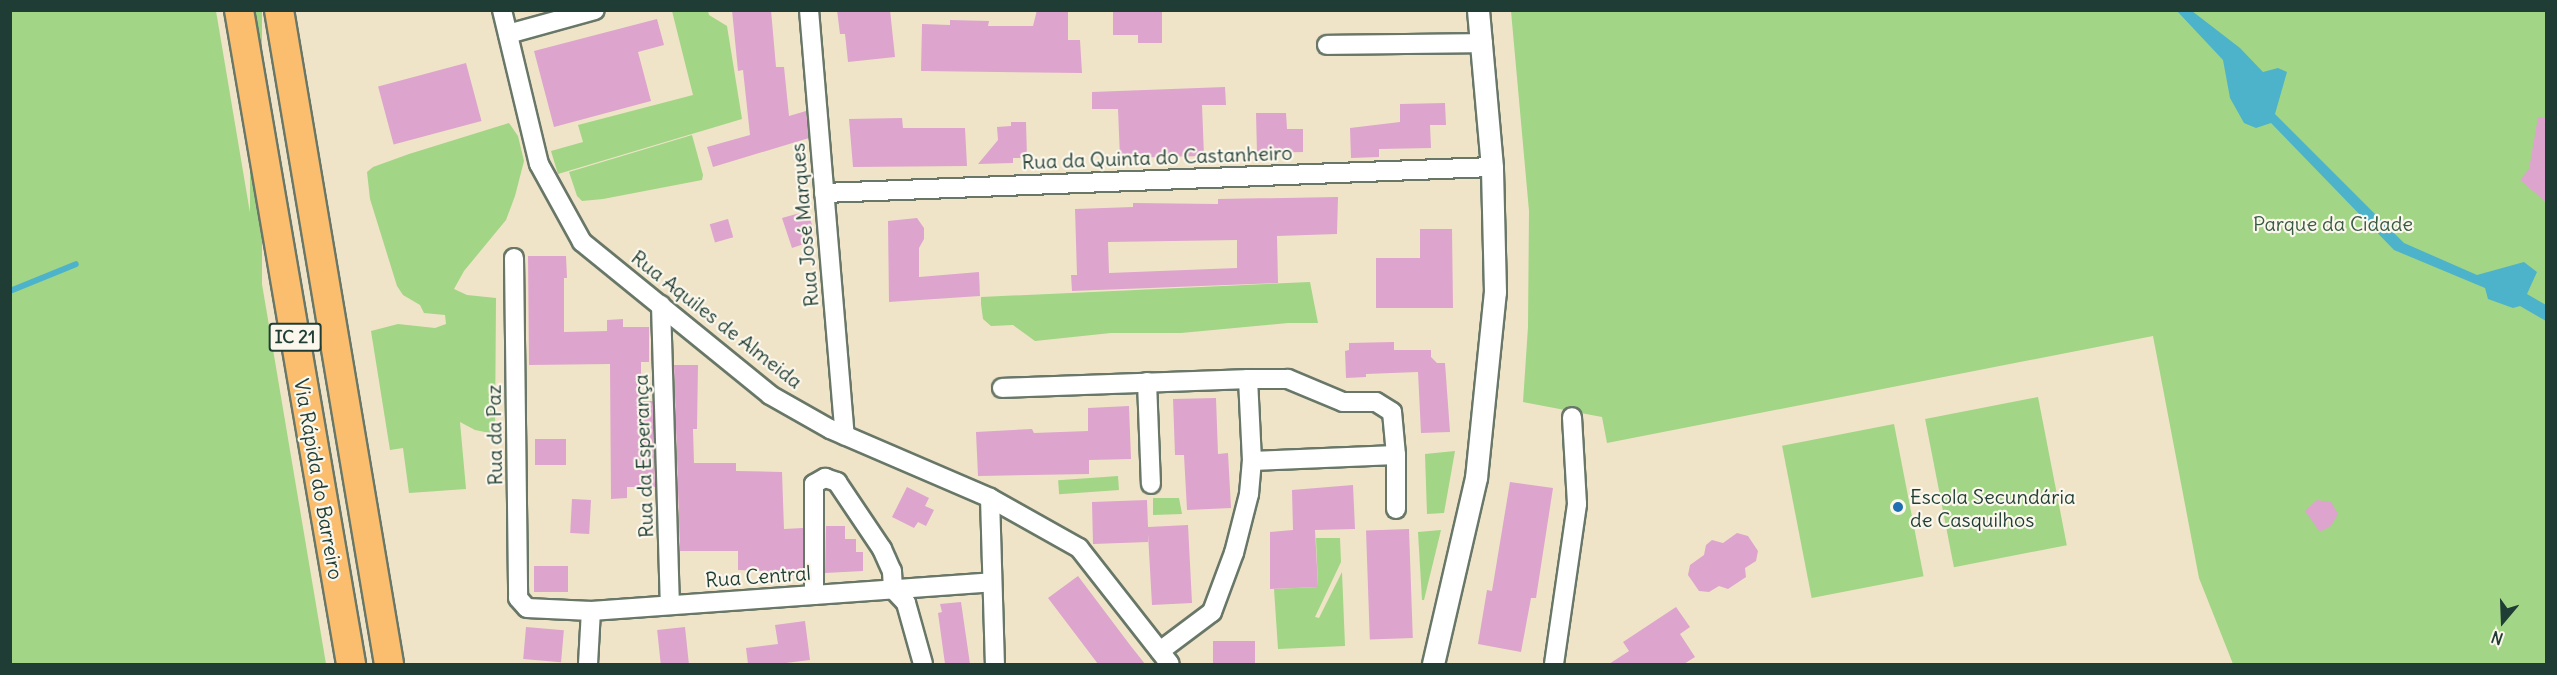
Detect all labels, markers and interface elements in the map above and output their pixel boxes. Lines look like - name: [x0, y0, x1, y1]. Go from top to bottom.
- street label: Rua da Quinta do Castanheiro: [1021, 140, 1293, 174]
- street label: Rua José Marques: [785, 142, 823, 308]
- park label: Parque da Cidade: [2253, 211, 2413, 235]
- street label: Rua Aquiles de Almeida: [627, 245, 807, 393]
- road number: IC 21: [268, 322, 322, 352]
- street label: Rua da Esperança: [628, 374, 658, 538]
- street label: Via Rápida do Barreiro: [290, 377, 348, 581]
- street label: Rua da Paz: [481, 384, 507, 486]
- place label: Escola Secundária de Casquilhos: [1910, 484, 2075, 531]
- marker: Escola Secundária de Casquilhos: [1891, 500, 1905, 514]
- street label: Rua Central: [704, 560, 812, 592]
- north arrow: [2473, 591, 2533, 651]
- text: N: [2489, 627, 2506, 649]

